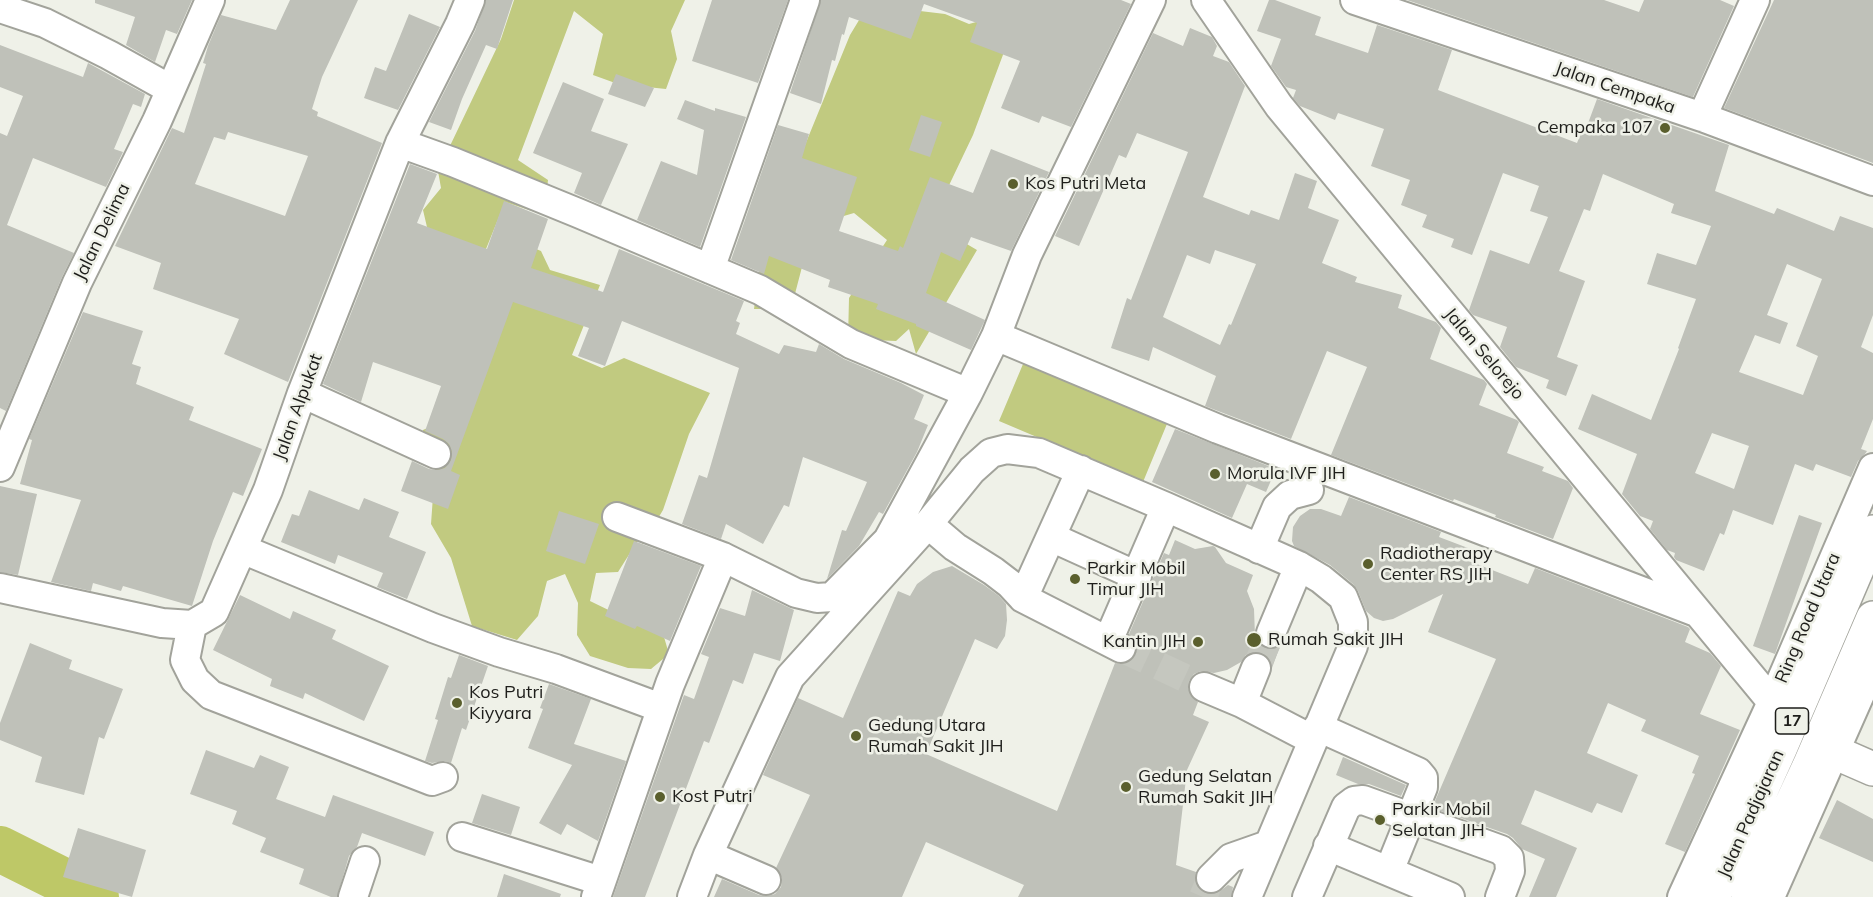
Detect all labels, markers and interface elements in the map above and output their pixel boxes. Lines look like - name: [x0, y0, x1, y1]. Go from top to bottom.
- street label: Jalan Cempaka: [1552, 57, 1678, 119]
- place label: Cempaka 107: [1537, 117, 1653, 139]
- marker: Cempaka 107: [1658, 121, 1672, 135]
- place label: Kos Putri Meta: [1025, 173, 1146, 195]
- marker: Kos Putri Meta: [1006, 177, 1020, 191]
- street label: Jalan Delima: [69, 180, 135, 284]
- street label: Jalan Selorejo: [1439, 304, 1529, 404]
- street label: Jalan Alpukat: [269, 351, 327, 463]
- place label: Morula IVF JIH: [1227, 463, 1346, 485]
- marker: Morula IVF JIH: [1208, 467, 1222, 481]
- place label: Radiotherapy Center RS JIH: [1380, 543, 1493, 586]
- street label: Ring Road Utara: [1771, 550, 1845, 686]
- marker: Radiotherapy Center RS JIH: [1361, 557, 1375, 571]
- place label: Parkir Mobil Timur JIH: [1087, 558, 1185, 600]
- marker: Parkir Mobil Timur JIH: [1068, 572, 1082, 586]
- place label: Rumah Sakit JIH: [1268, 629, 1404, 651]
- place label: Kantin JIH: [1103, 631, 1186, 653]
- marker: Rumah Sakit JIH: [1245, 631, 1263, 649]
- marker: Kantin JIH: [1191, 635, 1205, 649]
- place label: Kos Putri Kiyyara: [469, 682, 543, 724]
- marker: Kos Putri Kiyyara: [450, 696, 464, 710]
- road number: 17: [1776, 708, 1808, 734]
- place label: Gedung Utara Rumah Sakit JIH: [868, 715, 1004, 758]
- marker: Gedung Utara Rumah Sakit JIH: [849, 729, 863, 743]
- street label: Jalan Padjajaran: [1713, 747, 1789, 881]
- place label: Gedung Selatan Rumah Sakit JIH: [1138, 766, 1274, 808]
- marker: Gedung Selatan Rumah Sakit JIH: [1119, 780, 1133, 794]
- place label: Kost Putri: [672, 786, 752, 808]
- marker: Kost Putri: [653, 790, 667, 804]
- place label: Parkir Mobil Selatan JIH: [1392, 799, 1490, 842]
- marker: Parkir Mobil Selatan JIH: [1373, 813, 1387, 827]

